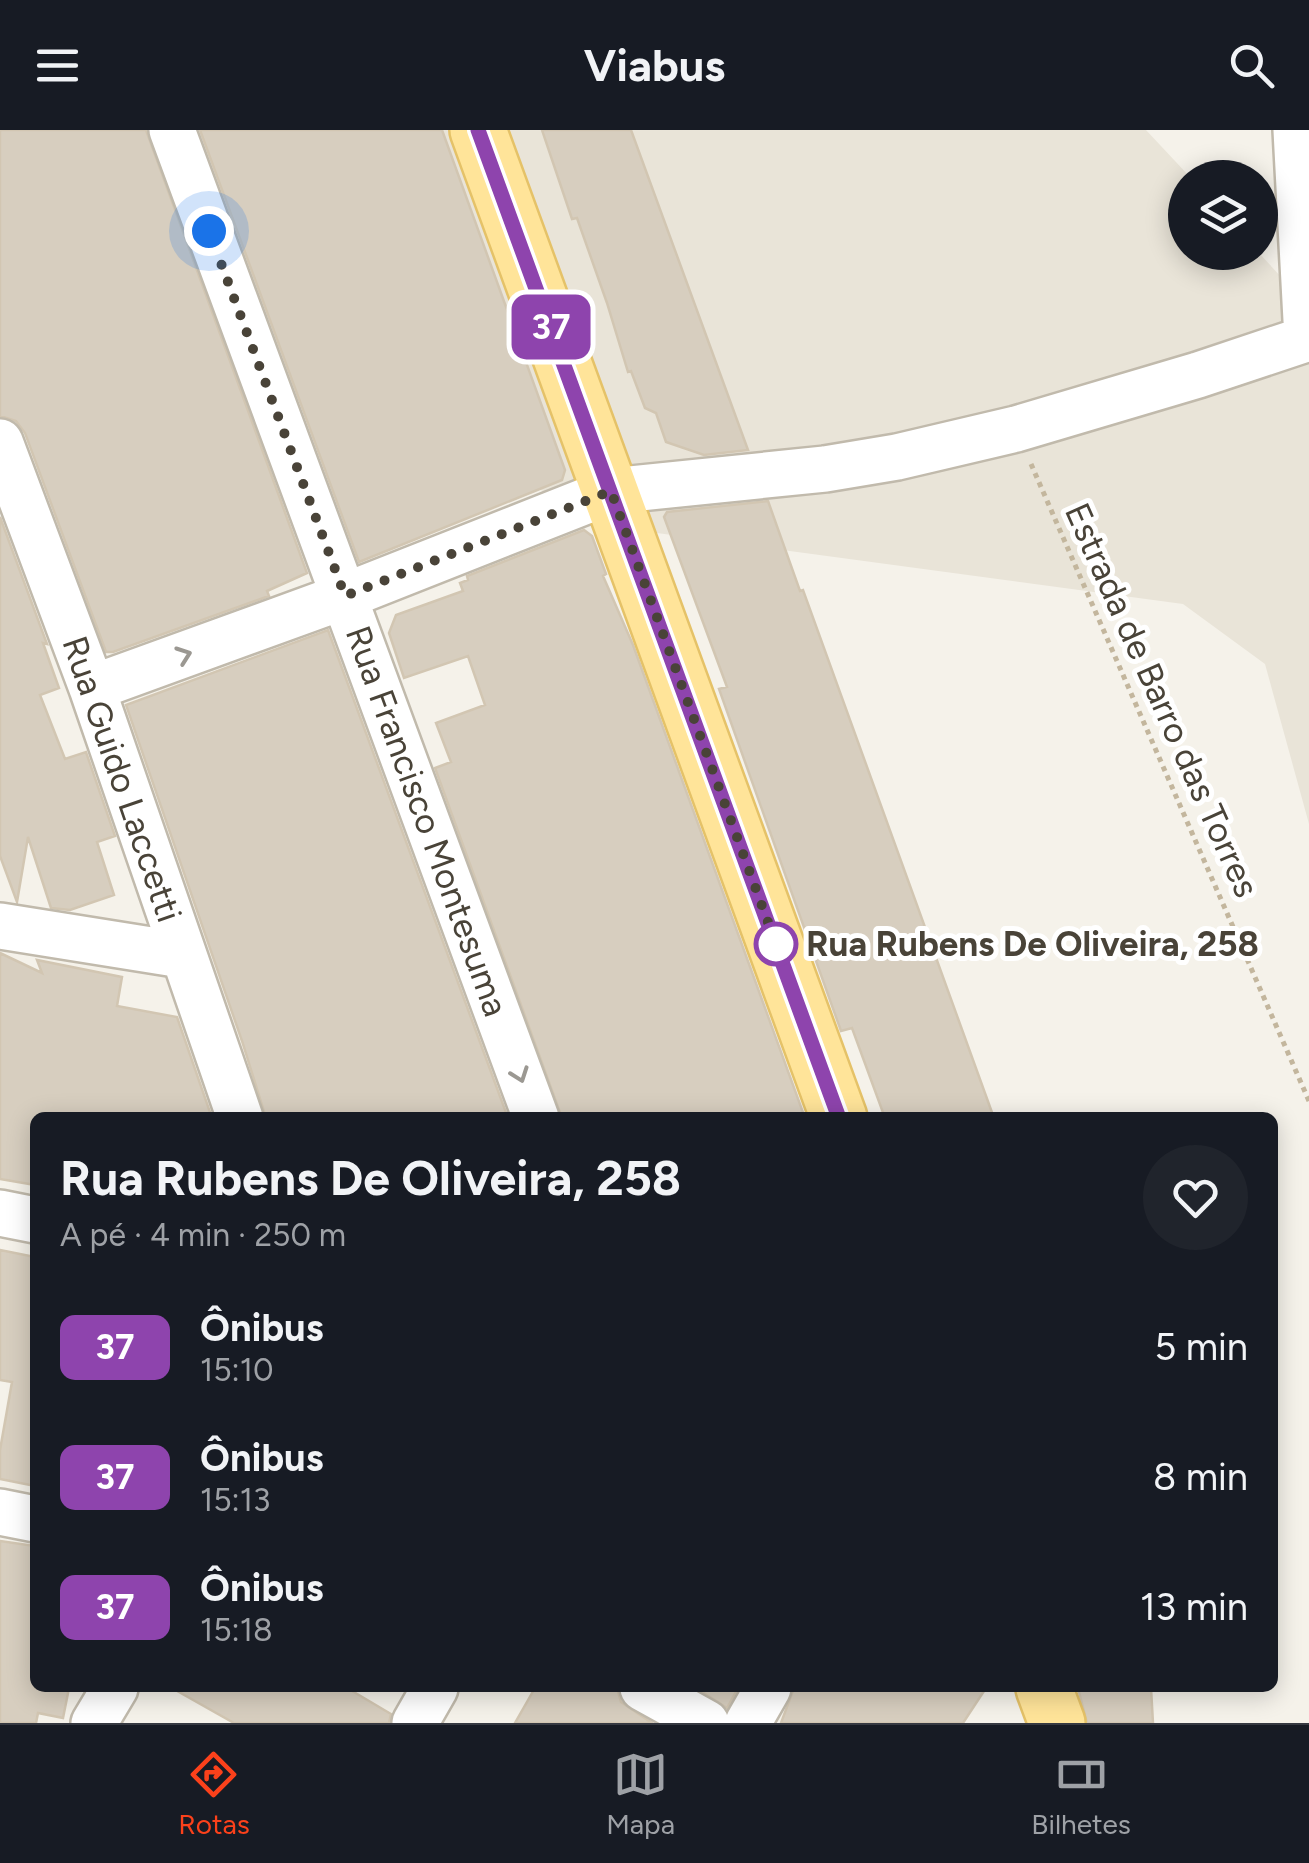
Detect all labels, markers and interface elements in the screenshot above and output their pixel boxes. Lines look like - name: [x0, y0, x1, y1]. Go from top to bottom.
- icon: menu: [30, 38, 85, 93]
- text: Viabus: [584, 38, 725, 92]
- icon: search: [1224, 38, 1279, 93]
- map controls: [1168, 160, 1278, 270]
- button: layers: [1168, 160, 1278, 270]
- your location: [184, 206, 234, 256]
- line badge: 37: [506, 294, 596, 360]
- text: 37: [532, 306, 570, 348]
- street label: Estrada de Barro das Torres: [1056, 496, 1268, 904]
- street label: Rua Francisco Montesuma: [337, 620, 517, 1022]
- street label: Rua Guido Laccetti: [53, 631, 191, 927]
- one-way arrow: [175, 646, 192, 667]
- marker: Rua Rubens De Oliveira, 258: [755, 923, 797, 965]
- place label: Rua Rubens De Oliveira, 258: [806, 923, 1259, 965]
- one-way arrow: [508, 1066, 529, 1083]
- button: heart: [1143, 1145, 1248, 1250]
- text: Rua Rubens De Oliveira, 258: [60, 1149, 681, 1207]
- text: A pé · 4 min · 250 m: [60, 1216, 346, 1254]
- text: Ônibus: [200, 1305, 323, 1351]
- text: 5 min: [1154, 1324, 1248, 1370]
- text: 37: [96, 1326, 134, 1368]
- text: 15:10: [200, 1351, 273, 1389]
- text: Ônibus: [200, 1435, 323, 1481]
- text: 8 min: [1153, 1454, 1248, 1500]
- text: 37: [96, 1456, 134, 1498]
- text: 15:13: [200, 1481, 270, 1519]
- text: Ônibus: [200, 1565, 323, 1611]
- text: 13 min: [1140, 1584, 1248, 1630]
- text: 37: [96, 1586, 134, 1628]
- text: 15:18: [200, 1611, 273, 1649]
- tab: Rotas: [178, 1747, 250, 1841]
- tab: Mapa: [606, 1747, 675, 1841]
- tab: Bilhetes: [1031, 1747, 1131, 1841]

